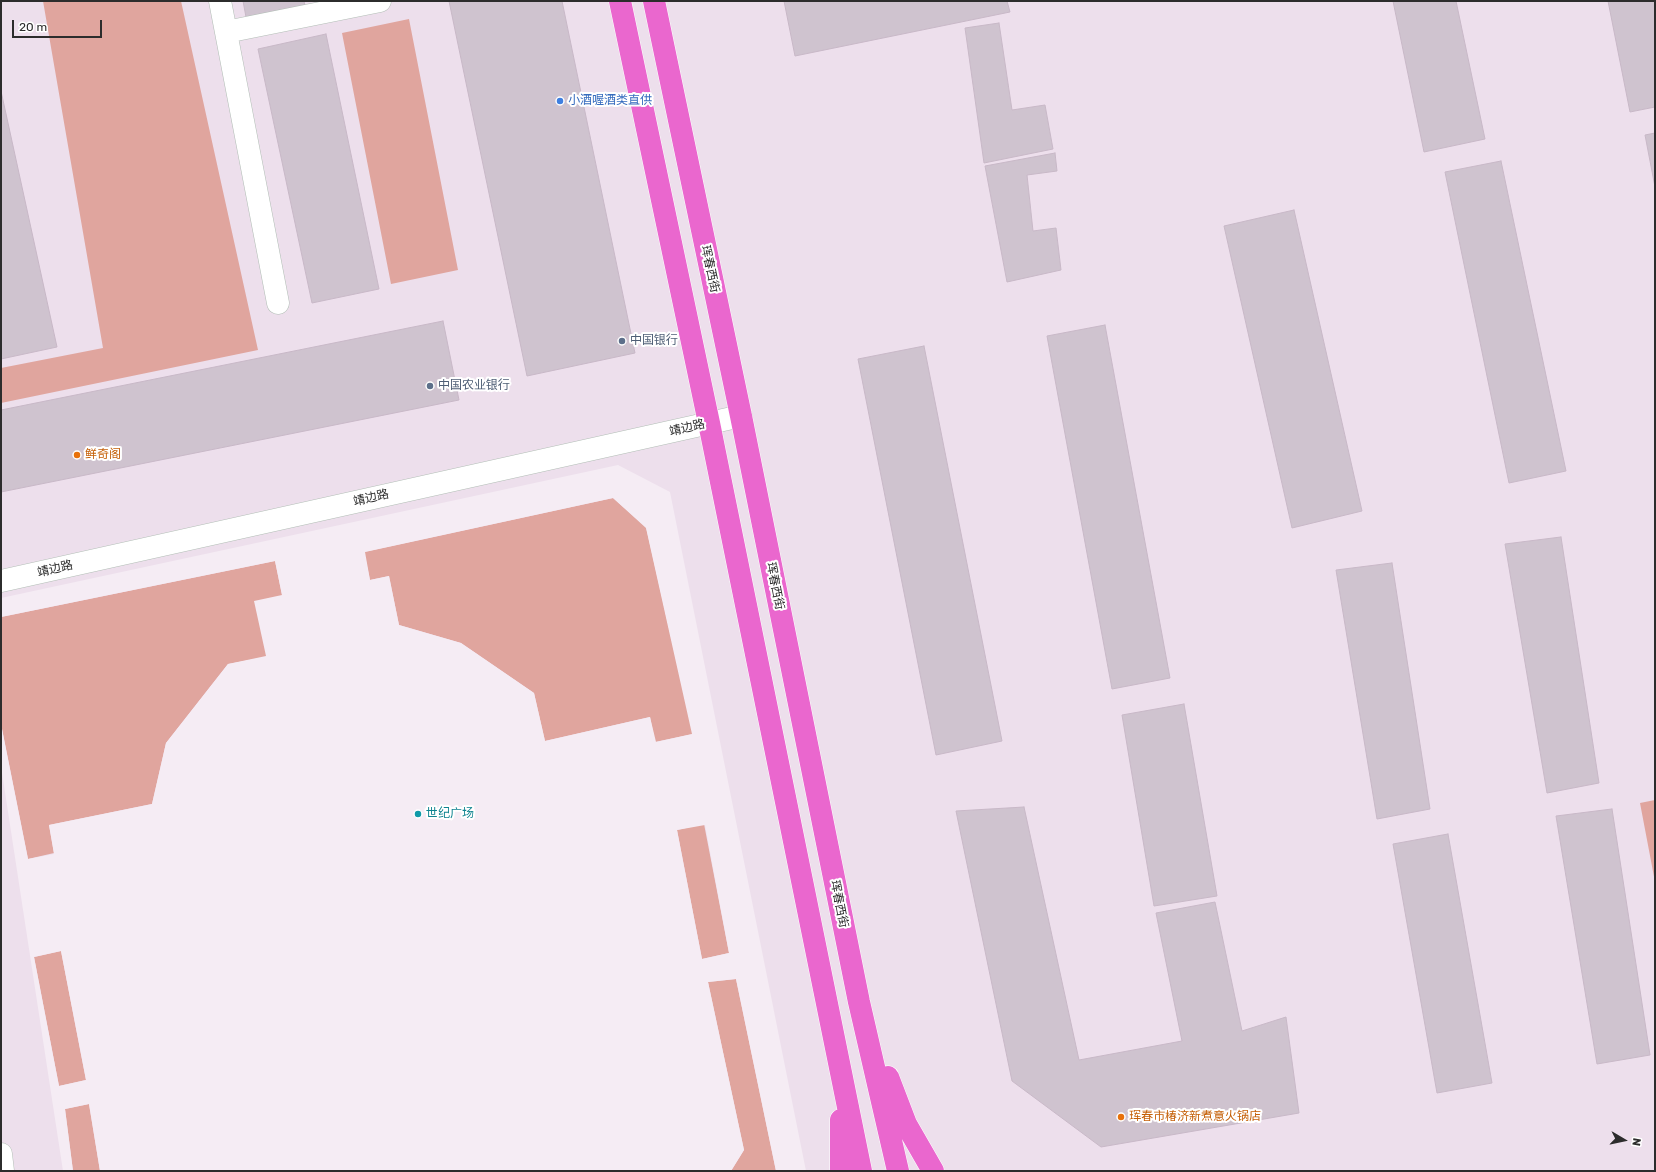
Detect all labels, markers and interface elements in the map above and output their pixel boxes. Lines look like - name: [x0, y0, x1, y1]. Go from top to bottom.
- scale bar: [14, 12, 104, 38]
- text: 20 m: [19, 20, 47, 34]
- place label: 小酒喔酒类直供: [568, 94, 652, 108]
- marker: 小酒喔酒类直供: [555, 96, 565, 106]
- street label: 珲春西街: [698, 244, 722, 294]
- place label: 中国银行: [630, 334, 678, 348]
- marker: 中国银行: [617, 336, 627, 346]
- place label: 中国农业银行: [438, 379, 510, 393]
- marker: 中国农业银行: [425, 381, 435, 391]
- street label: 靖边路: [668, 417, 706, 439]
- place label: 鲜奇阁: [85, 448, 121, 462]
- marker: 鲜奇阁: [72, 450, 82, 460]
- street label: 靖边路: [352, 487, 390, 509]
- street label: 靖边路: [36, 558, 74, 580]
- street label: 珲春西街: [763, 561, 787, 611]
- place label: 世纪广场: [426, 807, 474, 821]
- marker: 世纪广场: [413, 809, 423, 819]
- street label: 珲春西街: [827, 879, 851, 929]
- place label: 珲春市椿济新煮意火锅店: [1129, 1110, 1261, 1124]
- marker: 珲春市椿济新煮意火锅店: [1116, 1112, 1126, 1122]
- north arrow: [1604, 1120, 1644, 1160]
- text: N: [1629, 1137, 1643, 1147]

